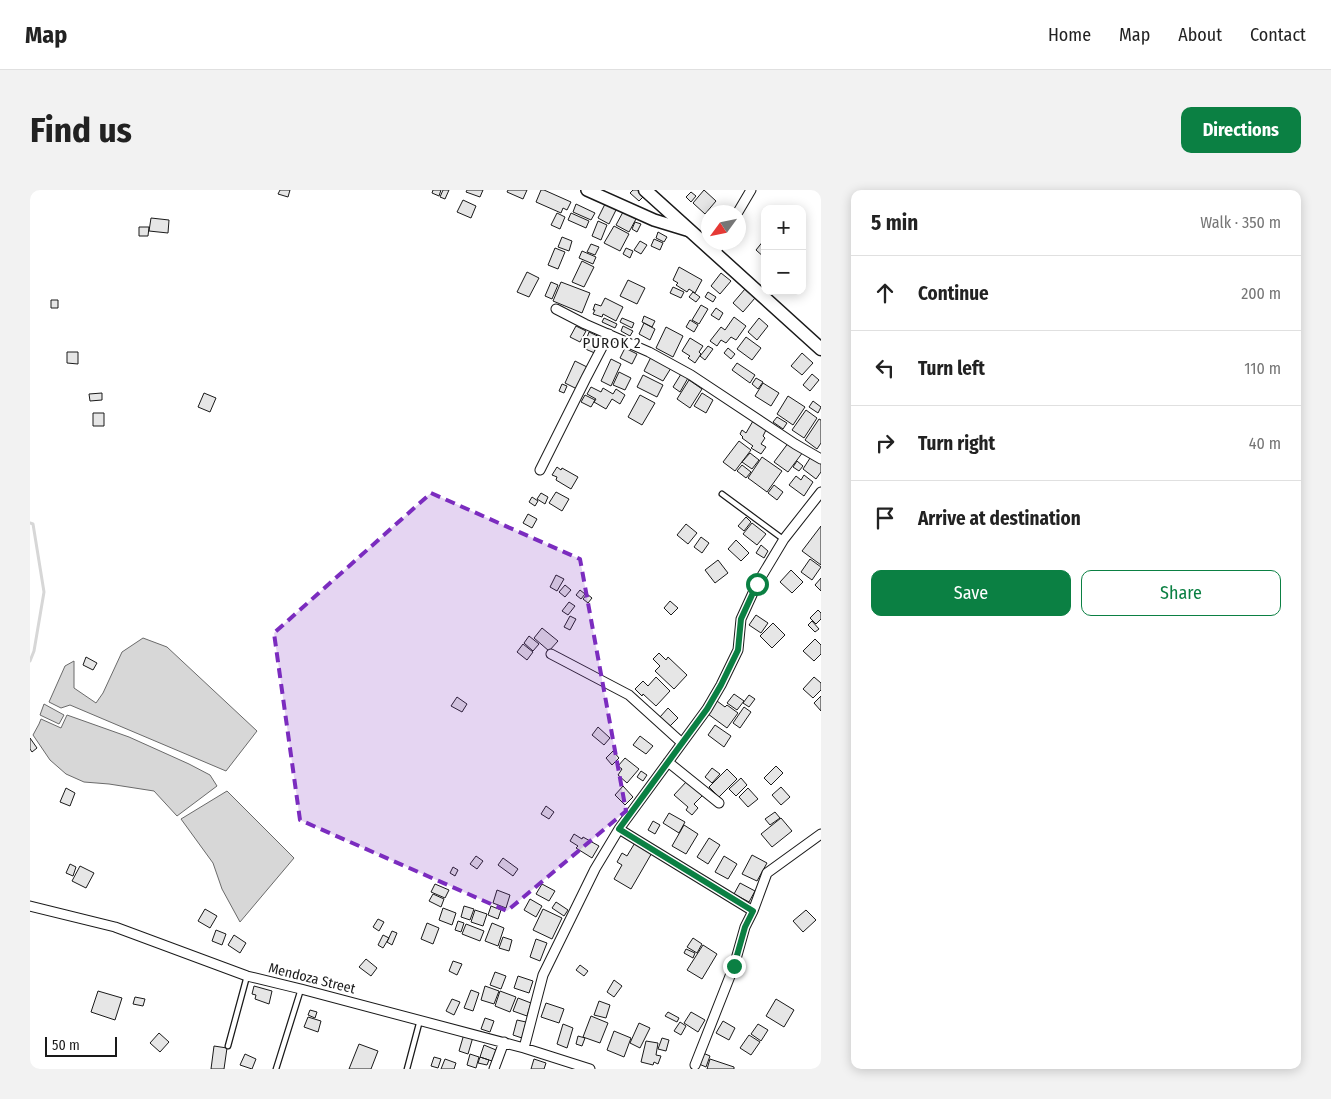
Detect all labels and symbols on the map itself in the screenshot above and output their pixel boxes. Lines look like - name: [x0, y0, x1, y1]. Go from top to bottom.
- north arrow: [701, 205, 746, 250]
- district label: PUROK 2: [582, 334, 642, 352]
- route start: [746, 573, 769, 596]
- route end: [723, 955, 746, 978]
- street label: Mendoza Street: [267, 959, 357, 998]
- scale bar: [45, 1034, 118, 1057]

